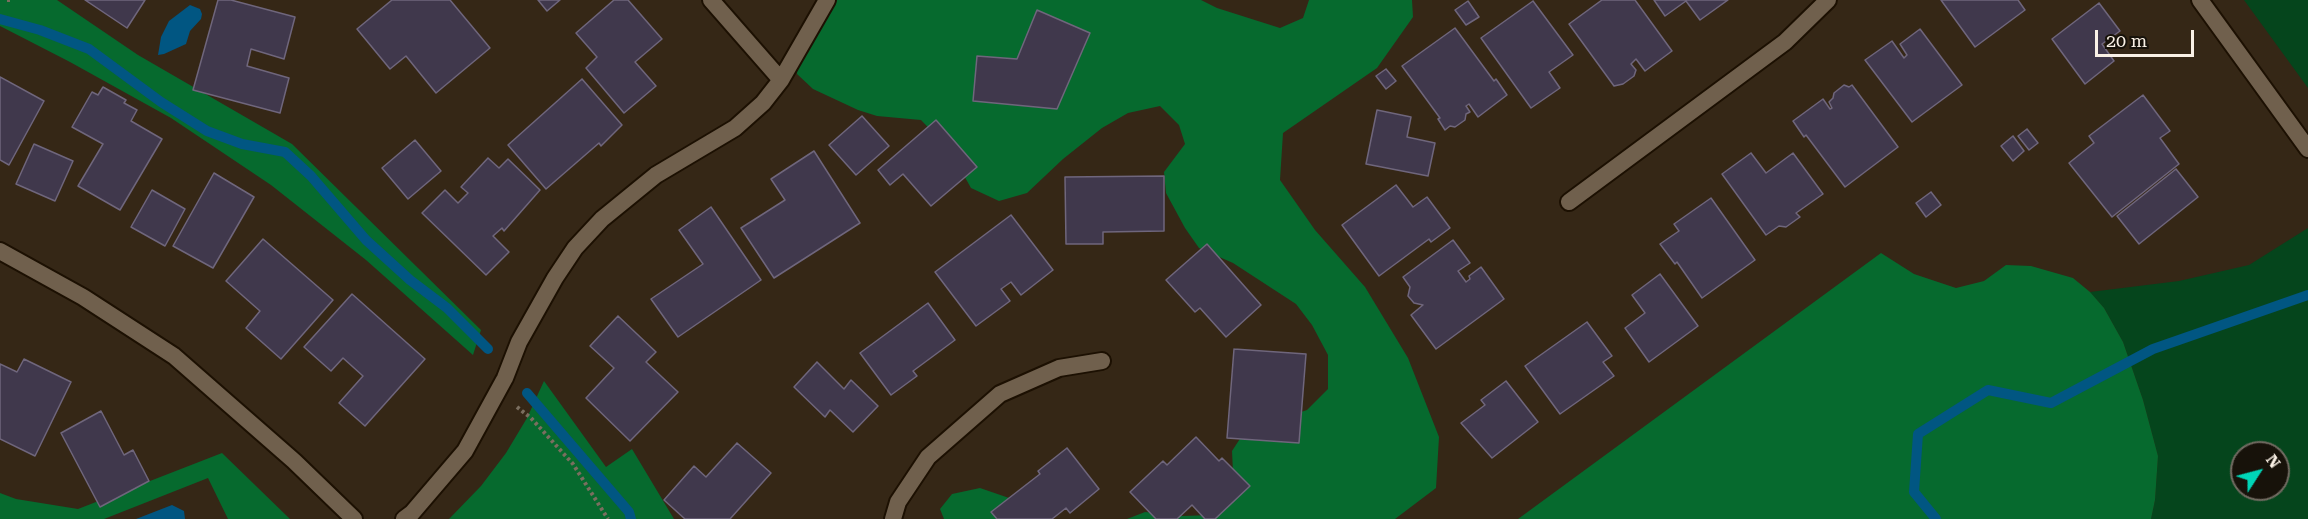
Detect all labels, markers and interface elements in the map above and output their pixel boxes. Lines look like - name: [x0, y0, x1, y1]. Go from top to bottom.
- scale bar: [2098, 18, 2197, 56]
- text: 20 m: [2106, 30, 2147, 51]
- north arrow: [2230, 441, 2290, 501]
- text: N: [2262, 451, 2285, 472]

